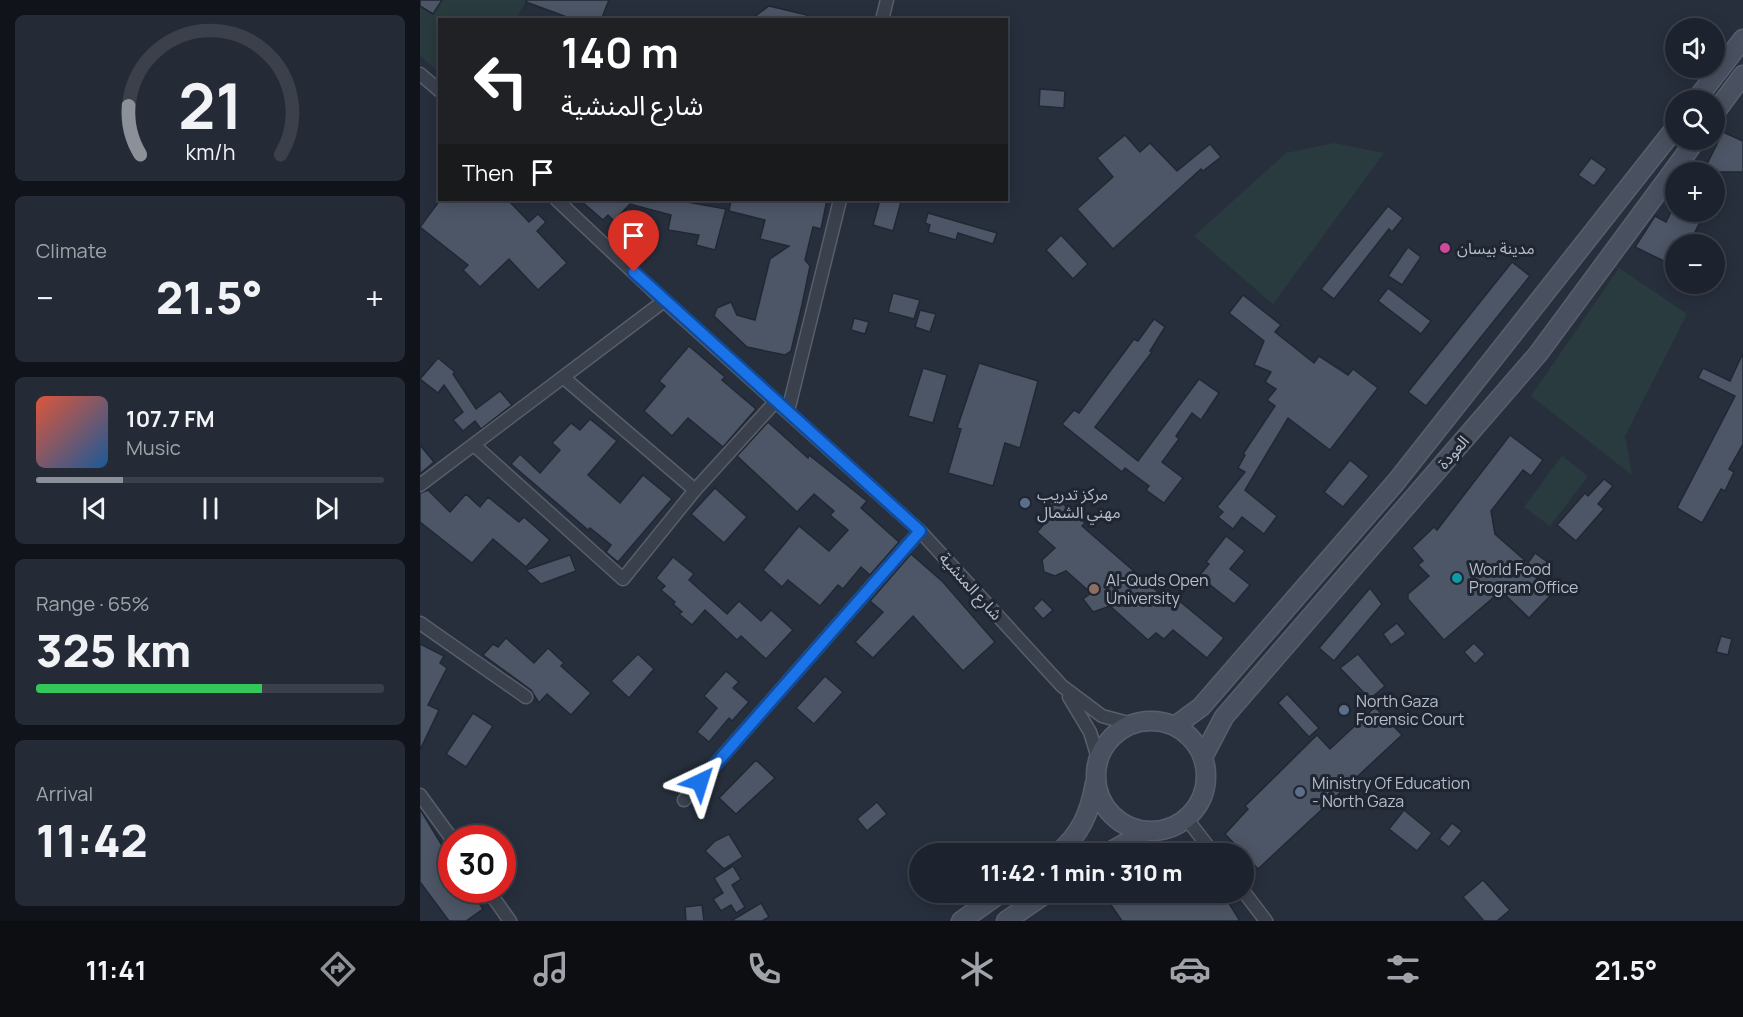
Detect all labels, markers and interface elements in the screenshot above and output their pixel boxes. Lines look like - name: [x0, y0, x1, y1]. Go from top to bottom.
- map controls: [1665, 18, 1725, 294]
- button: sound: [1665, 18, 1725, 78]
- text: 140 m: [561, 23, 679, 81]
- icon: left: [462, 42, 540, 120]
- text: 21: [178, 62, 242, 148]
- text: شارع المنشية: [561, 86, 703, 123]
- button: search: [1665, 90, 1725, 150]
- text: km/h: [185, 137, 235, 166]
- icon: arrive: [526, 156, 559, 189]
- text: Then: [462, 158, 514, 188]
- button: +: [1665, 162, 1725, 222]
- pin: [608, 210, 659, 272]
- icon: arrive: [617, 219, 650, 252]
- button: −: [1665, 234, 1725, 294]
- text: Climate: [36, 237, 107, 264]
- place label: مدينة بيسان: [1457, 237, 1535, 259]
- marker: مدينة بيسان: [1438, 241, 1452, 255]
- text: 21.5°: [156, 266, 263, 328]
- text: −: [36, 275, 54, 320]
- text: +: [365, 275, 384, 320]
- text: 107.7 FM: [126, 404, 215, 434]
- street label: العودة: [1432, 430, 1474, 474]
- text: Music: [126, 434, 181, 461]
- place label: مركز تدريب مهني الشمال: [1037, 483, 1121, 525]
- icon: previous: [78, 492, 111, 525]
- icon: pause: [194, 492, 227, 525]
- icon: next: [310, 492, 343, 525]
- marker: مركز تدريب مهني الشمال: [1018, 496, 1032, 510]
- street label: شارع المنشية: [933, 547, 1007, 626]
- place label: World Food Program Office: [1469, 558, 1578, 598]
- place label: Al-Quds Open University: [1106, 569, 1208, 609]
- marker: World Food Program Office: [1450, 571, 1464, 585]
- marker: Al-Quds Open University: [1087, 582, 1101, 596]
- text: Range · 65%: [36, 590, 150, 617]
- text: 325 km: [36, 619, 191, 681]
- place label: North Gaza Forensic Court: [1356, 690, 1464, 730]
- marker: North Gaza Forensic Court: [1337, 703, 1351, 717]
- position arrow: [668, 750, 732, 814]
- place label: Ministry Of Education - North Gaza: [1312, 772, 1470, 812]
- text: Arrival: [36, 780, 93, 807]
- marker: Ministry Of Education - North Gaza: [1293, 785, 1307, 799]
- text: 11:42: [36, 809, 148, 871]
- speed limit sign: 30: [438, 825, 516, 903]
- text: 11:42 · 1 min · 310 m: [981, 858, 1182, 888]
- icon: directions: [317, 948, 359, 990]
- icon: music: [530, 948, 572, 990]
- icon: phone: [743, 948, 785, 990]
- icon: climate: [956, 948, 998, 990]
- icon: car: [1169, 948, 1211, 990]
- icon: filters: [1382, 948, 1424, 990]
- text: 11:41: [85, 951, 147, 988]
- text: 21.5°: [1594, 951, 1657, 988]

